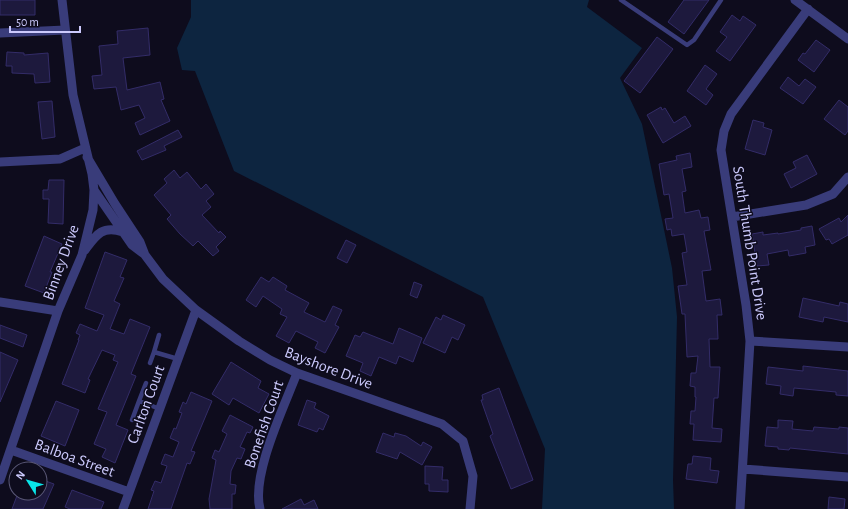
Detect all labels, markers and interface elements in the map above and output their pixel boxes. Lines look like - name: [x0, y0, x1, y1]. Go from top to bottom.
- scale bar: [10, 8, 80, 34]
- text: 50 m: [16, 16, 39, 28]
- street label: South Thumb Point Drive: [730, 165, 770, 321]
- street label: Binney Drive: [40, 223, 83, 303]
- street label: Bayshore Drive: [282, 344, 375, 393]
- street label: Carlton Court: [124, 363, 168, 446]
- street label: Bonefish Court: [241, 378, 286, 470]
- street label: Balboa Street: [33, 436, 117, 480]
- north arrow: [8, 461, 48, 501]
- text: N: [14, 469, 27, 482]

